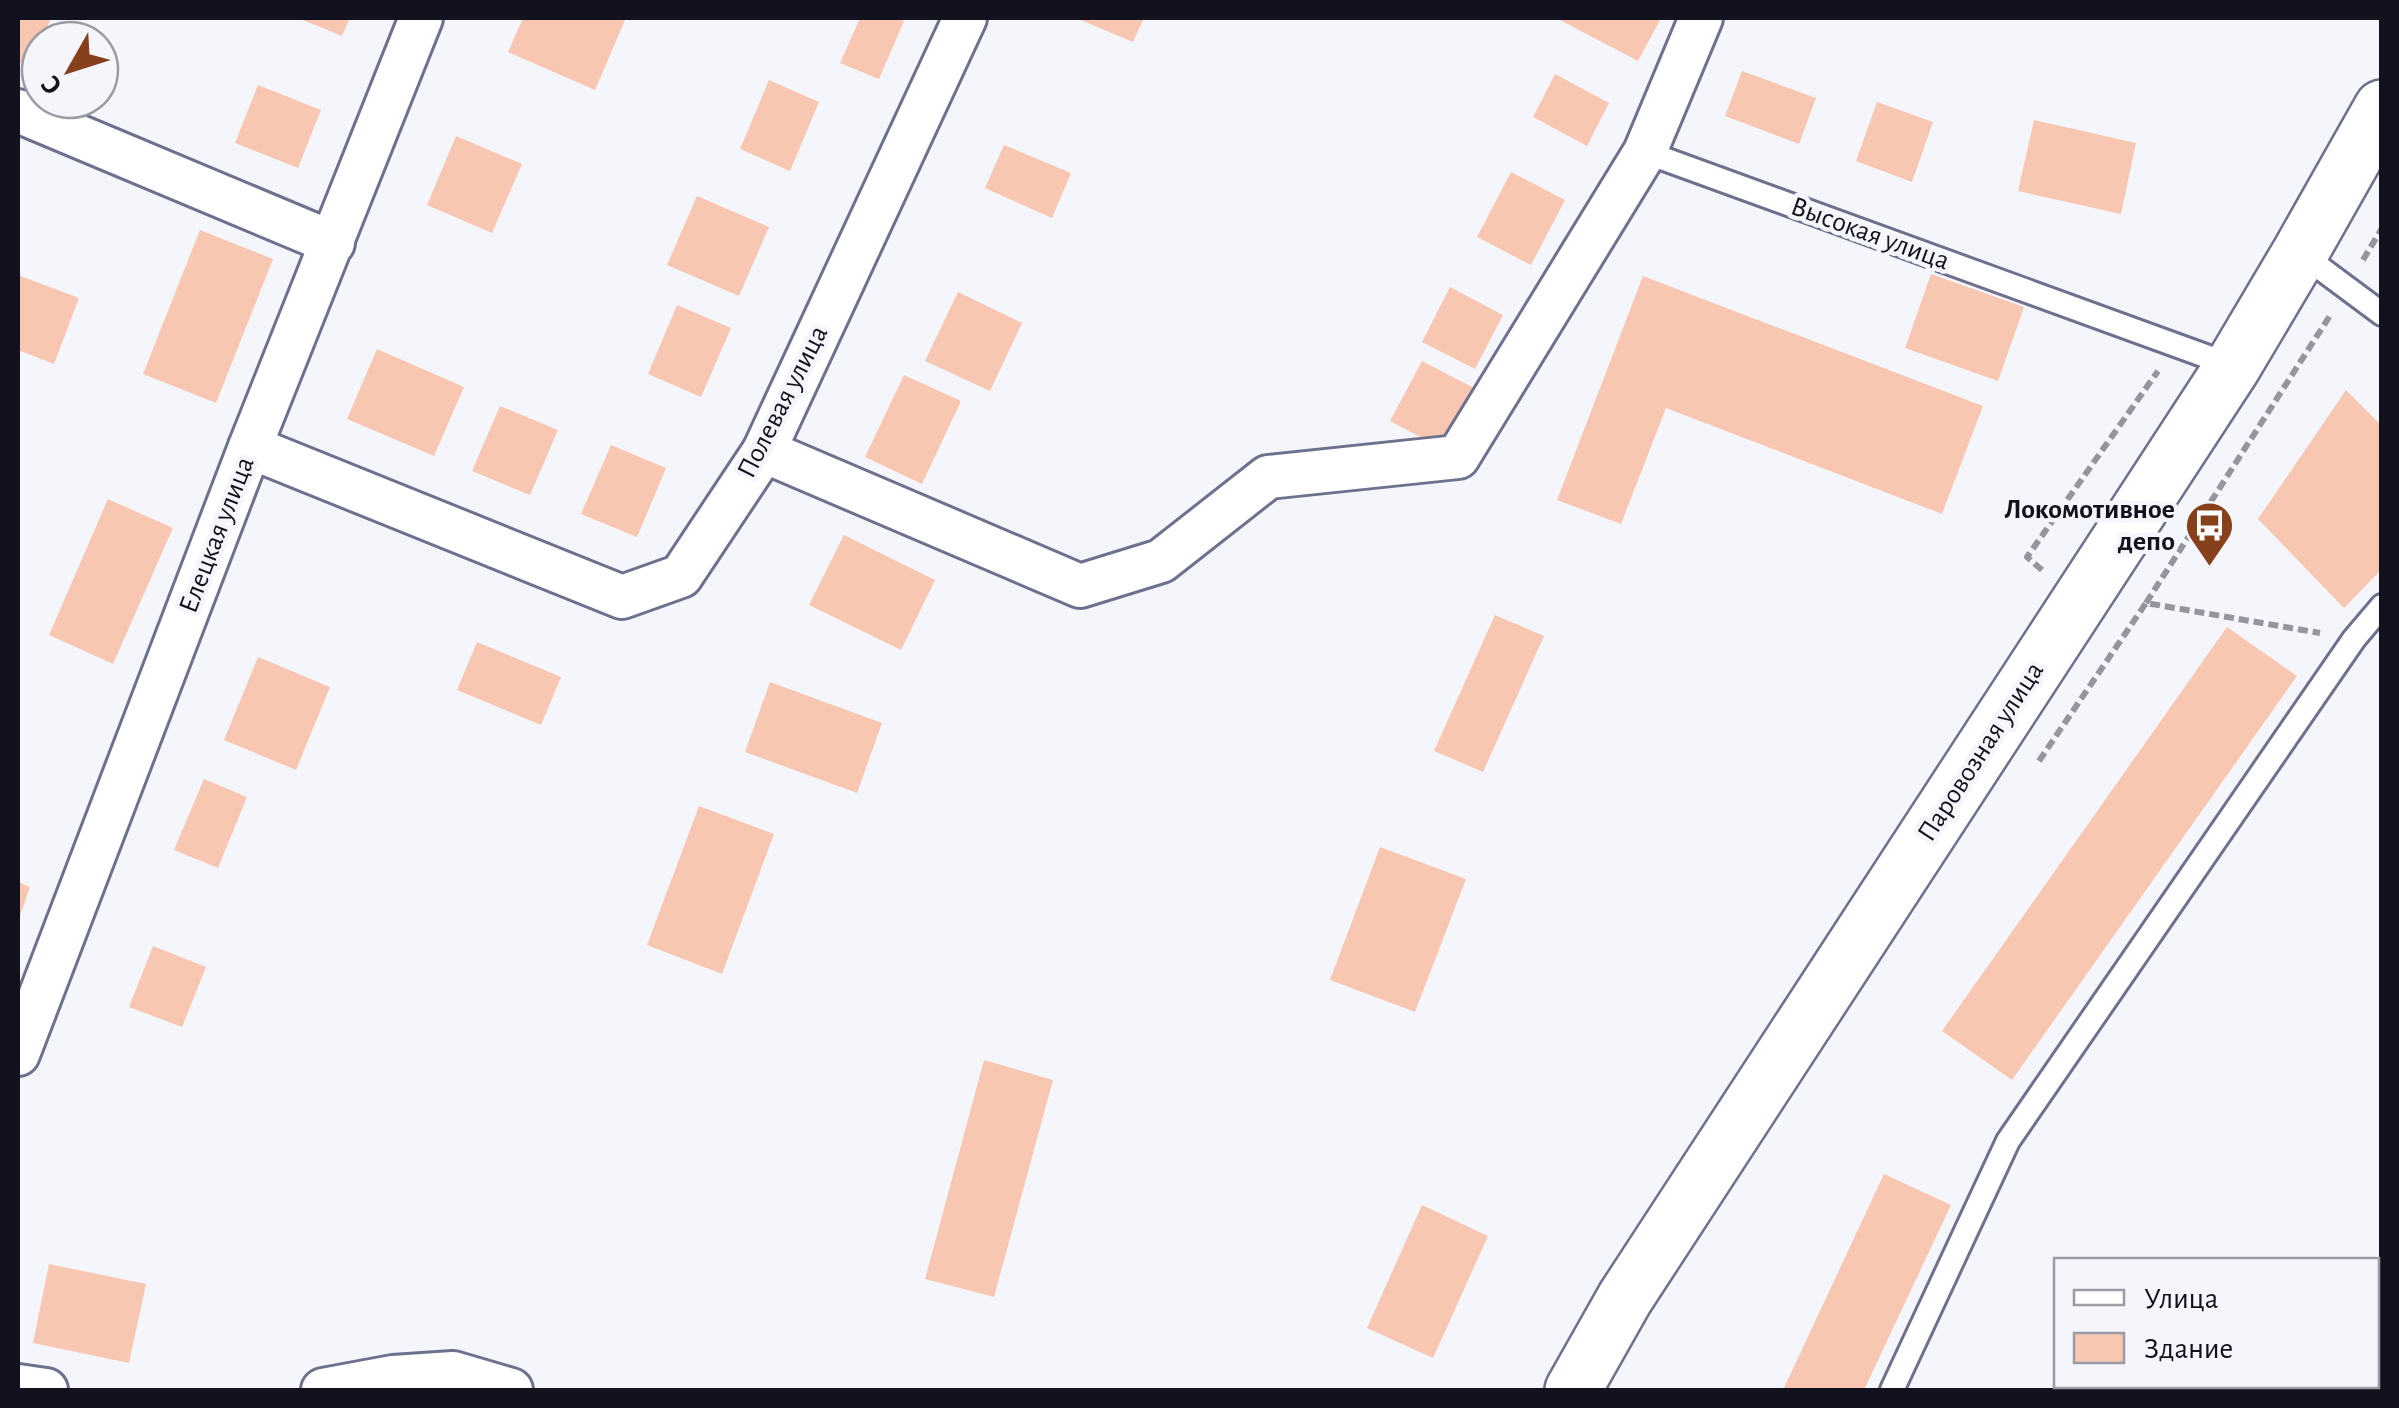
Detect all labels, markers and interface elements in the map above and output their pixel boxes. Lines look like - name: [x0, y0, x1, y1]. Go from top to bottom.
- north arrow: [20, 20, 120, 120]
- text: С: [36, 70, 68, 99]
- street label: Высокая улица: [1787, 192, 1953, 276]
- street label: Полевая улица: [733, 321, 833, 483]
- street label: Елецкая улица: [174, 453, 260, 617]
- place label: Локомотивное депо: [2004, 496, 2175, 556]
- bus stop icon: Локомотивное депо: [2184, 500, 2236, 568]
- street label: Паровозная улица: [1913, 657, 2049, 847]
- legend: [2054, 1258, 2379, 1388]
- text: Улица: [2144, 1284, 2219, 1314]
- text: Здание: [2144, 1334, 2233, 1364]

